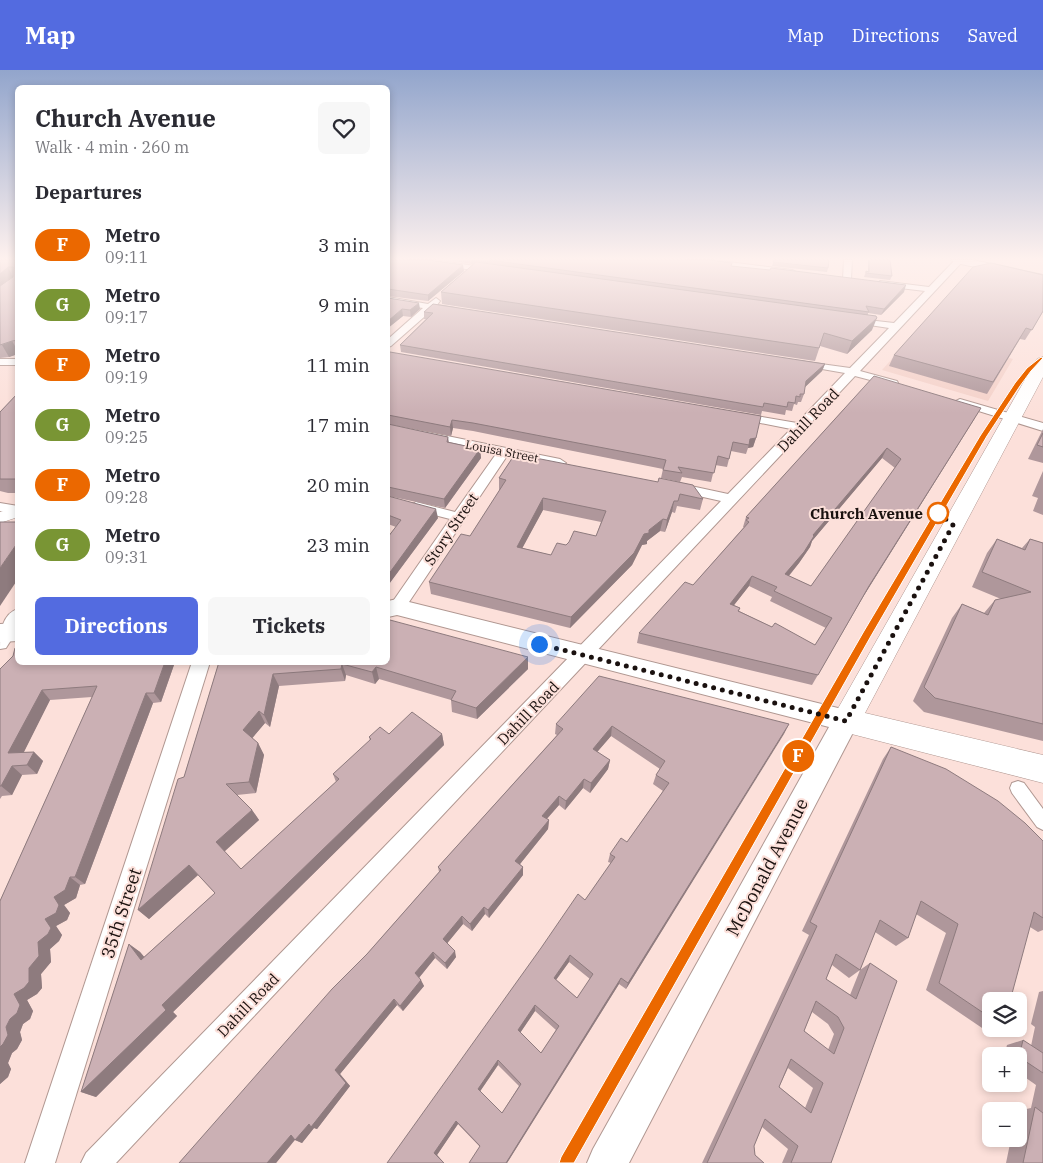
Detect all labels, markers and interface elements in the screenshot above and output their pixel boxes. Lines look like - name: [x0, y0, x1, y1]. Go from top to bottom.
- text: Map: [25, 19, 75, 51]
- text: Map: [787, 24, 824, 47]
- text: Directions: [852, 24, 940, 47]
- text: Saved: [968, 24, 1018, 47]
- text: Church Avenue: [35, 102, 216, 134]
- button: heart: [318, 102, 370, 154]
- text: Walk · 4 min · 260 m: [35, 137, 189, 157]
- text: Departures: [35, 180, 142, 204]
- text: Metro: [105, 223, 160, 247]
- text: F: [57, 233, 68, 256]
- text: 3 min: [318, 233, 370, 257]
- text: 09:11: [105, 247, 148, 267]
- text: Metro: [105, 283, 160, 307]
- text: G: [56, 293, 69, 316]
- text: 9 min: [318, 293, 370, 317]
- text: 09:17: [105, 307, 148, 327]
- text: Metro: [105, 343, 160, 367]
- text: F: [57, 353, 68, 376]
- text: 11 min: [307, 353, 370, 377]
- text: 09:19: [105, 367, 148, 387]
- street label: Dahill Road: [773, 384, 843, 456]
- text: Metro: [105, 403, 160, 427]
- text: G: [56, 413, 69, 436]
- text: 17 min: [307, 413, 370, 437]
- text: 09:25: [105, 427, 148, 447]
- street label: Louisa Street: [464, 437, 540, 465]
- text: Metro: [105, 463, 160, 487]
- text: F: [57, 473, 68, 496]
- text: 20 min: [307, 473, 370, 497]
- text: 09:28: [105, 487, 148, 507]
- street label: Story Street: [420, 489, 482, 569]
- marker: Church Avenue: [927, 502, 949, 524]
- place label: Church Avenue: [810, 504, 923, 523]
- text: Metro: [105, 523, 160, 547]
- text: G: [56, 533, 69, 556]
- text: 23 min: [307, 533, 370, 557]
- text: 09:31: [105, 547, 148, 567]
- button: Directions: [35, 597, 198, 655]
- button: Tickets: [208, 597, 370, 655]
- your location: [527, 632, 552, 657]
- street label: Dahill Road: [493, 677, 563, 749]
- line badge: F: [782, 740, 814, 772]
- text: F: [792, 744, 804, 767]
- street label: McDonald Avenue: [721, 794, 813, 940]
- street label: 35th Street: [96, 865, 146, 961]
- street label: Dahill Road: [213, 969, 283, 1041]
- map controls: [982, 992, 1027, 1147]
- button: layers: [982, 992, 1027, 1037]
- button: +: [982, 1047, 1027, 1092]
- button: −: [982, 1102, 1027, 1147]

